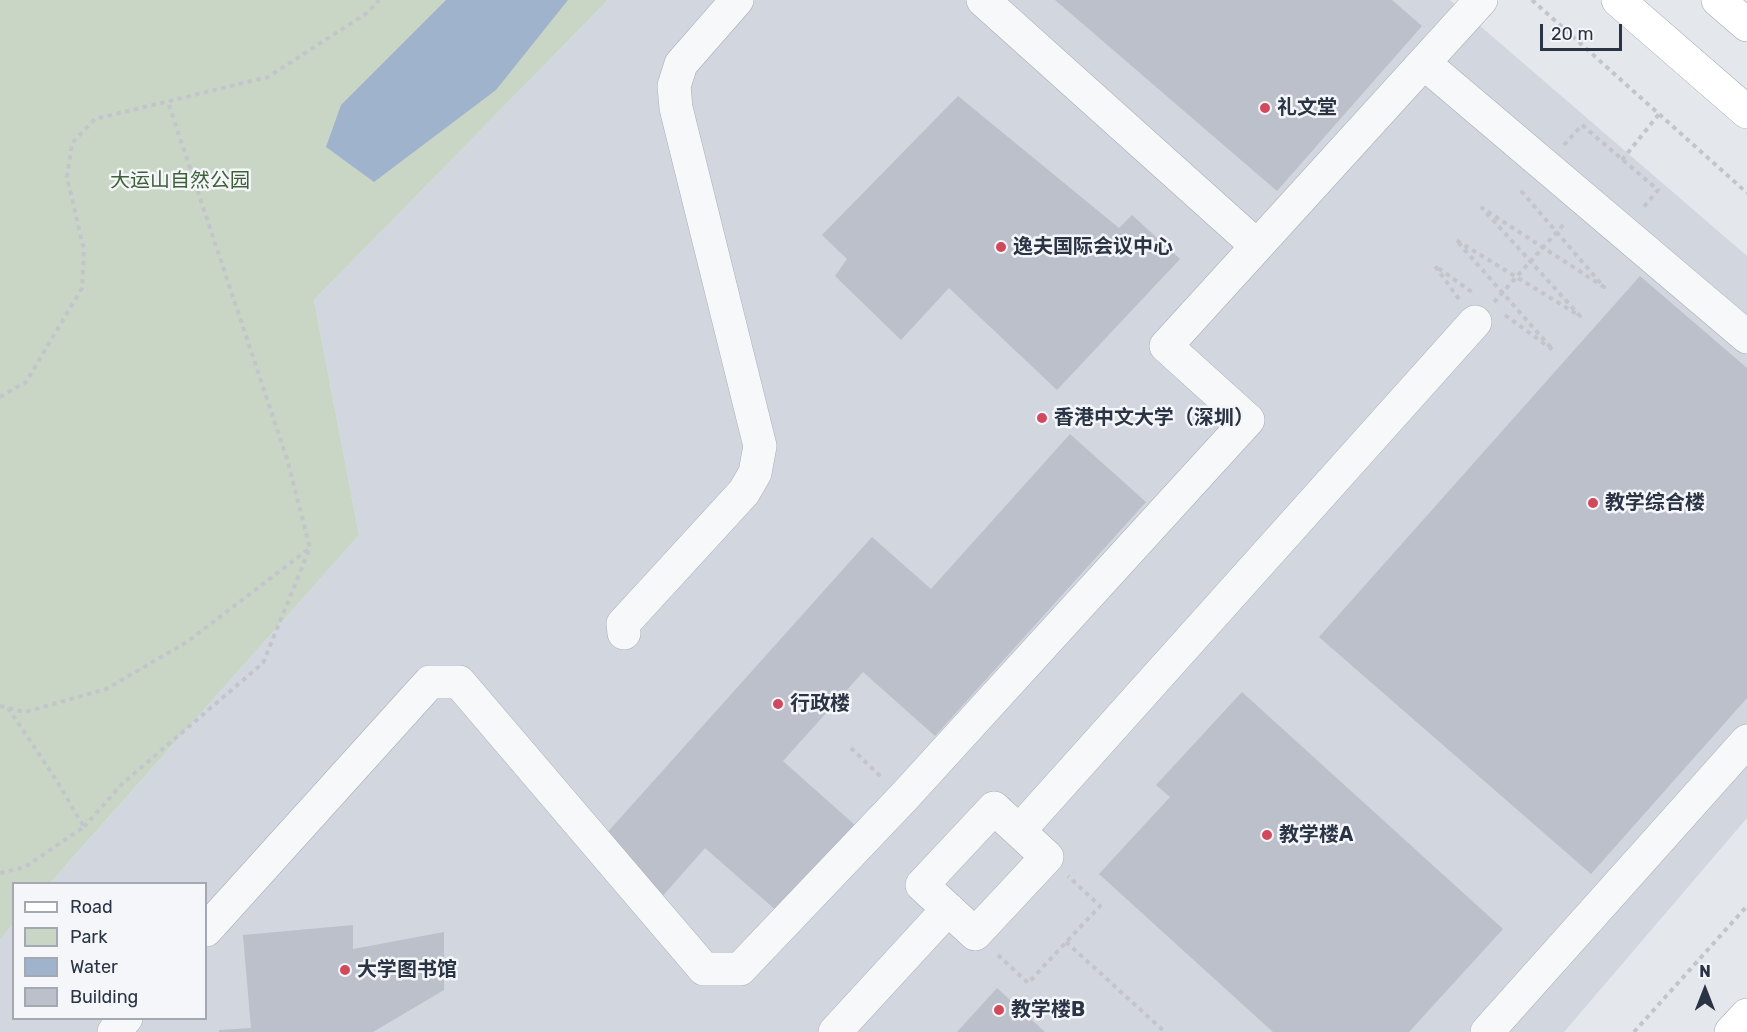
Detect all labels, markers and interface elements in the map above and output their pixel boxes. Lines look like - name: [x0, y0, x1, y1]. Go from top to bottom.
- scale bar: [1543, 12, 1626, 50]
- text: 20 m: [1551, 23, 1593, 45]
- place label: 礼文堂: [1277, 96, 1337, 120]
- marker: 礼文堂: [1258, 101, 1272, 115]
- park label: 大运山自然公园: [110, 169, 250, 193]
- place label: 逸夫国际会议中心: [1013, 235, 1173, 259]
- marker: 逸夫国际会议中心: [994, 240, 1008, 254]
- place label: 香港中文大学（深圳）: [1054, 406, 1254, 430]
- marker: 香港中文大学（深圳）: [1035, 411, 1049, 425]
- place label: 教学综合楼: [1605, 491, 1705, 515]
- marker: 教学综合楼: [1586, 496, 1600, 510]
- place label: 行政楼: [790, 692, 850, 716]
- marker: 行政楼: [771, 697, 785, 711]
- place label: 教学楼A: [1279, 823, 1353, 847]
- marker: 教学楼A: [1260, 828, 1274, 842]
- legend: [12, 882, 207, 1020]
- text: Road: [70, 896, 113, 918]
- text: Park: [70, 926, 107, 948]
- text: Water: [70, 956, 118, 978]
- place label: 大学图书馆: [357, 958, 457, 982]
- north arrow: [1675, 960, 1735, 1020]
- text: N: [1699, 962, 1711, 981]
- marker: 大学图书馆: [338, 963, 352, 977]
- text: Building: [70, 986, 138, 1008]
- place label: 教学楼B: [1011, 998, 1085, 1022]
- marker: 教学楼B: [992, 1003, 1006, 1017]

